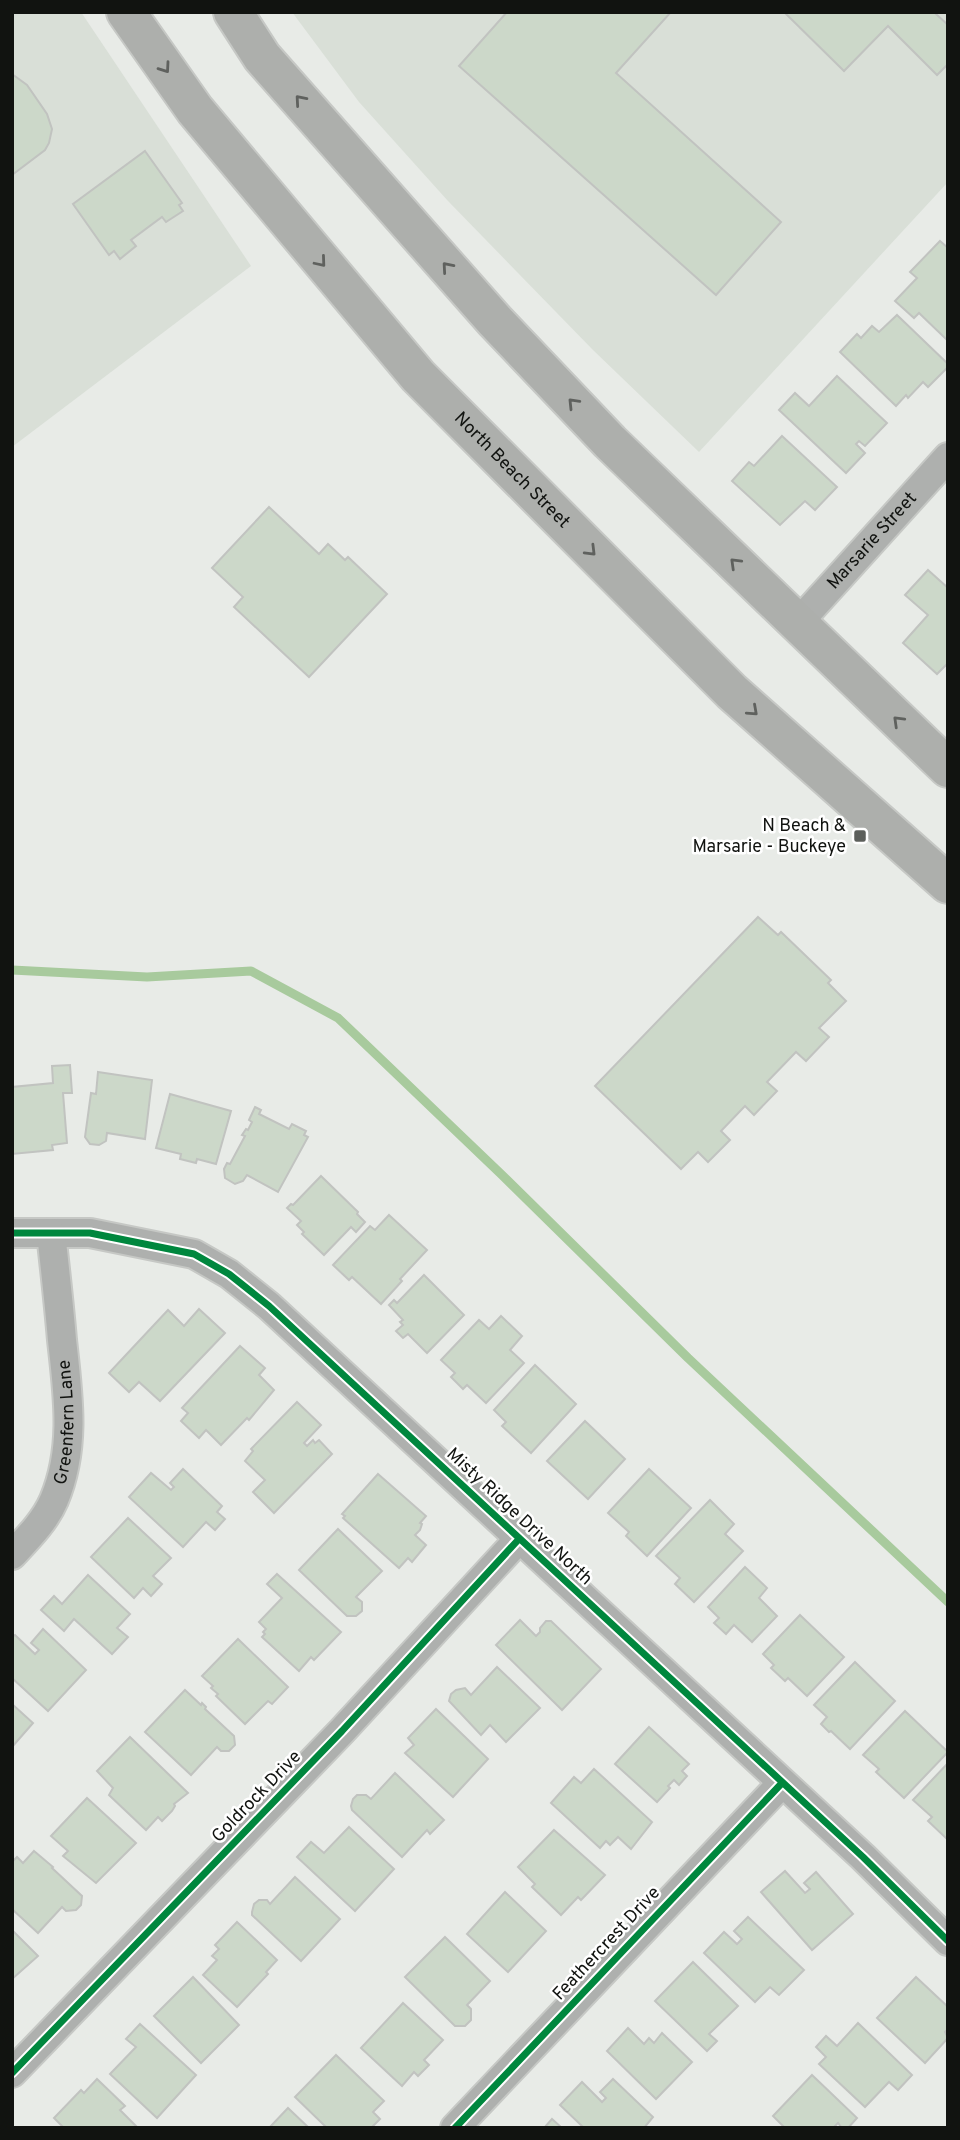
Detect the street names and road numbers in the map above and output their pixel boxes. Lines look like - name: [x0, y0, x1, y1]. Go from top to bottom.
- street label: North Beach Street: [449, 407, 575, 534]
- street label: Marsarie Street: [822, 487, 922, 594]
- street label: Greenfern Lane: [49, 1359, 80, 1487]
- street label: Misty Ridge Drive North: [441, 1443, 597, 1591]
- street label: Goldrock Drive: [207, 1746, 307, 1848]
- street label: Feathercrest Drive: [548, 1882, 666, 2006]

